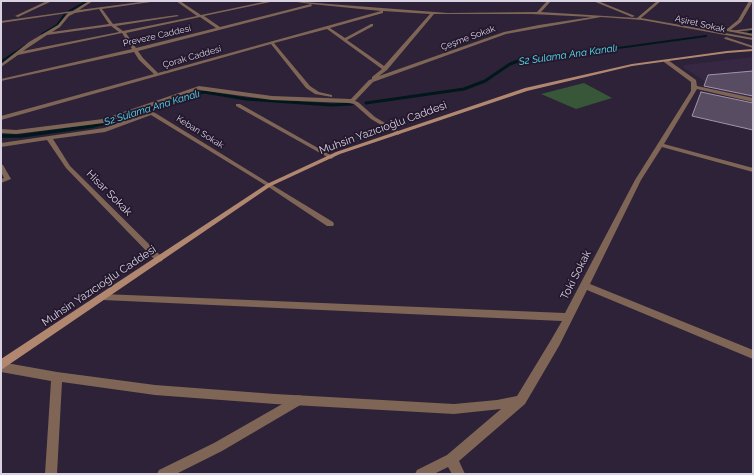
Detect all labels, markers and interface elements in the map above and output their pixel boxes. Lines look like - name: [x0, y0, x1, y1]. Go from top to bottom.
- street label: Aşiret Sokak: [674, 13, 726, 35]
- street label: Preveze Caddesi: [122, 23, 192, 49]
- street label: Çeşme Sokak: [439, 23, 497, 53]
- water label: S2 Sulama Ana Kanalı: [518, 42, 618, 68]
- street label: Çorak Caddesi: [161, 43, 223, 71]
- water label: S2 Sulama Ana Kanalı: [103, 88, 201, 128]
- street label: Muhsin Yazıcıoğlu Caddesi: [317, 99, 449, 157]
- street label: Keban Sokak: [174, 113, 226, 151]
- street label: Hisar Sokak: [83, 167, 135, 219]
- street label: Muhsin Yazıcıoğlu Caddesi: [39, 243, 159, 329]
- street label: Toki Sokak: [558, 248, 594, 302]

